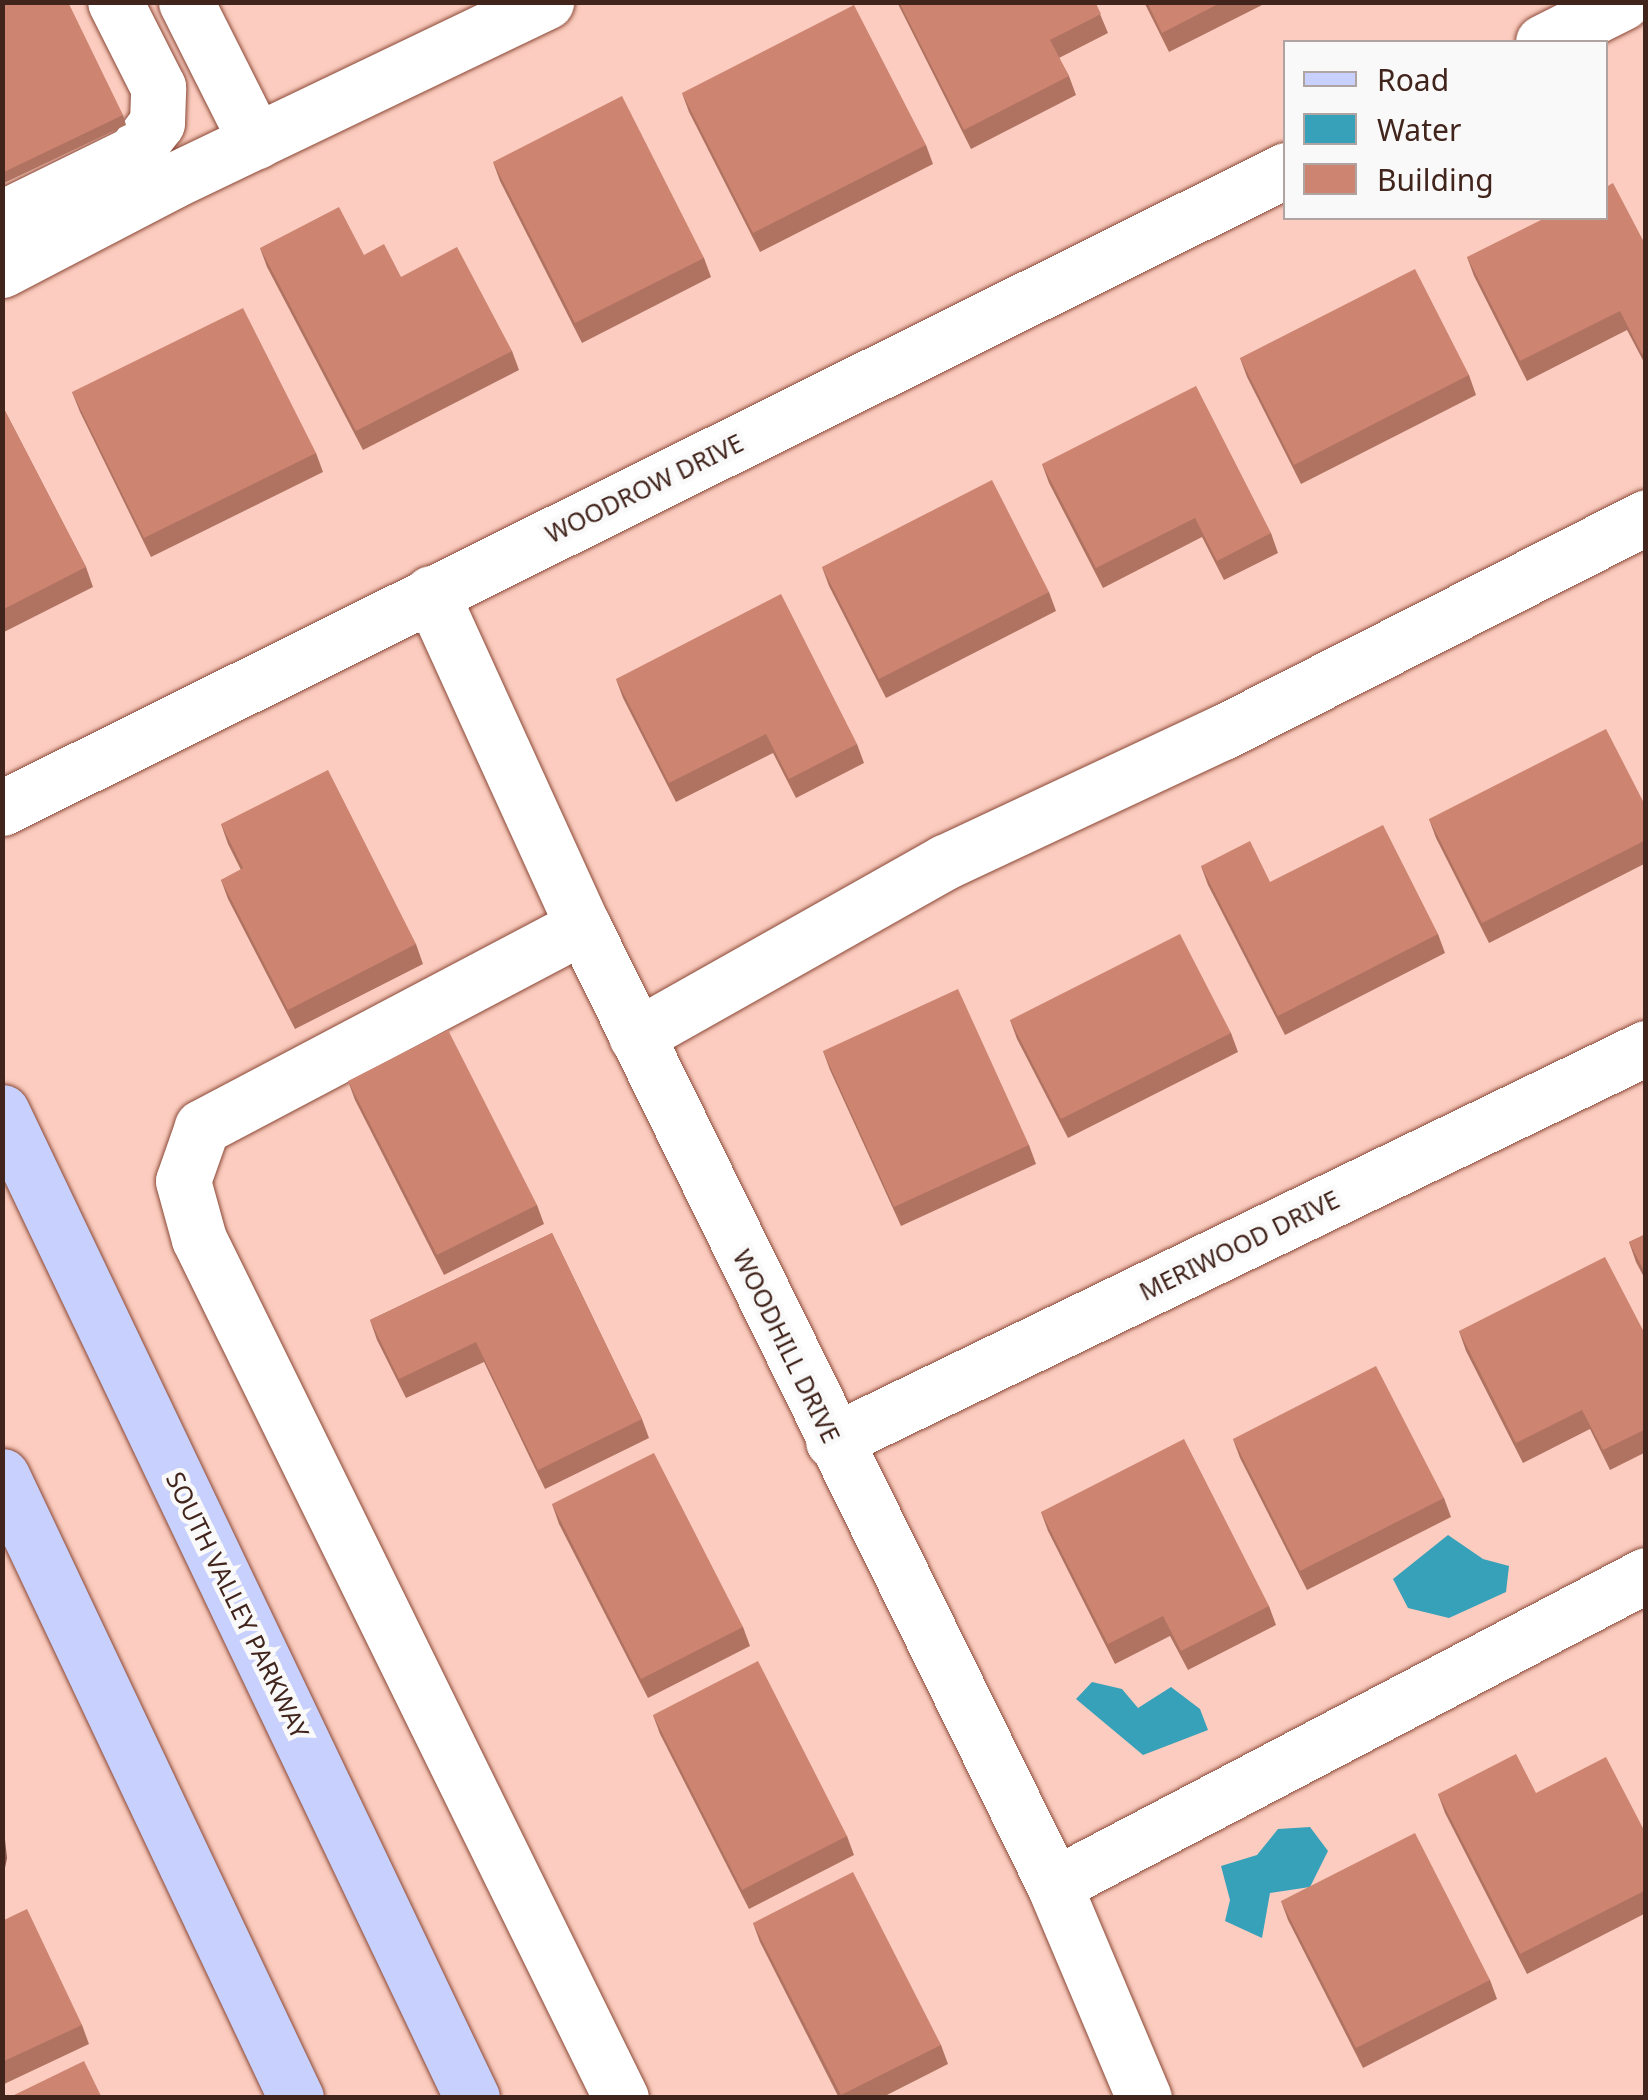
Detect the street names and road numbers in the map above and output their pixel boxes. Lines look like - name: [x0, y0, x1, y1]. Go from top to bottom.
- street label: WOODROW DRIVE: [540, 427, 748, 549]
- street label: MERIWOOD DRIVE: [1134, 1184, 1344, 1306]
- street label: WOODHILL DRIVE: [727, 1245, 847, 1447]
- street label: SOUTH VALLEY PARKWAY: [160, 1467, 316, 1743]

